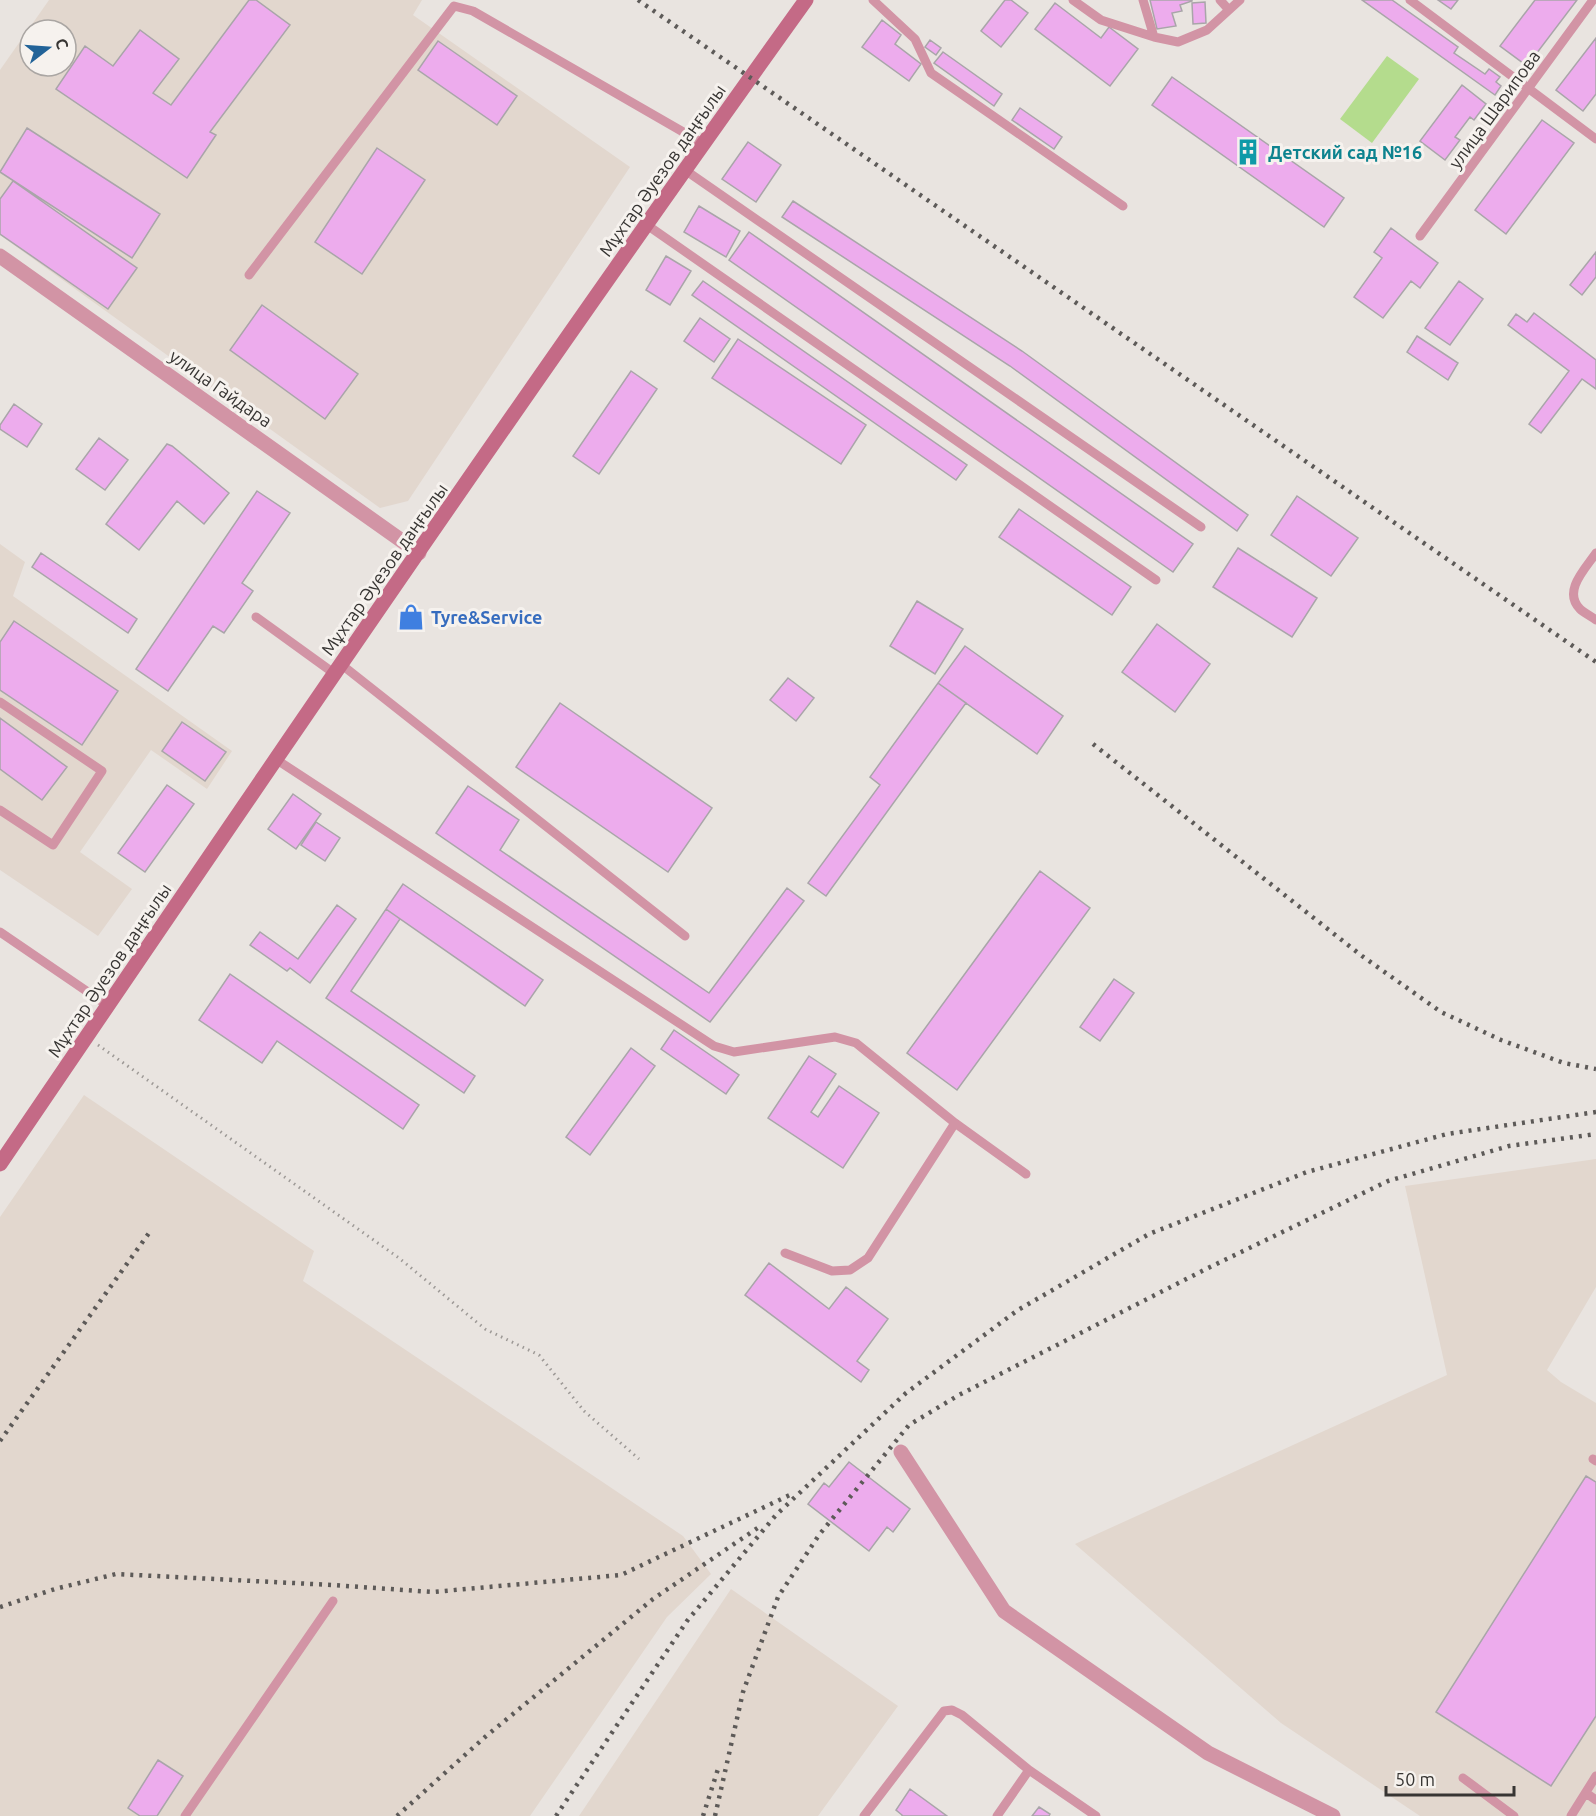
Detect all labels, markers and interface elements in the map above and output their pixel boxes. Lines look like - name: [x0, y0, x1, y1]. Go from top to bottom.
- north arrow: [18, 18, 78, 78]
- text: С: [52, 36, 72, 51]
- street label: улица Шарипова: [1444, 46, 1544, 172]
- street label: Мұхтар Әуезов даңғылы: [595, 80, 729, 260]
- building icon: Детский сад №16: [1233, 137, 1263, 167]
- place label: Детский сад №16: [1268, 142, 1422, 162]
- street label: улица Гайдара: [166, 345, 276, 431]
- street label: Мұхтар Әуезов даңғылы: [317, 479, 451, 659]
- shop icon: Tyre&Service: [396, 602, 426, 632]
- place label: Tyre&Service: [431, 607, 542, 627]
- street label: Мұхтар Әуезов даңғылы: [43, 879, 175, 1061]
- scale bar: [1386, 1759, 1514, 1797]
- text: 50 m: [1395, 1769, 1435, 1789]

